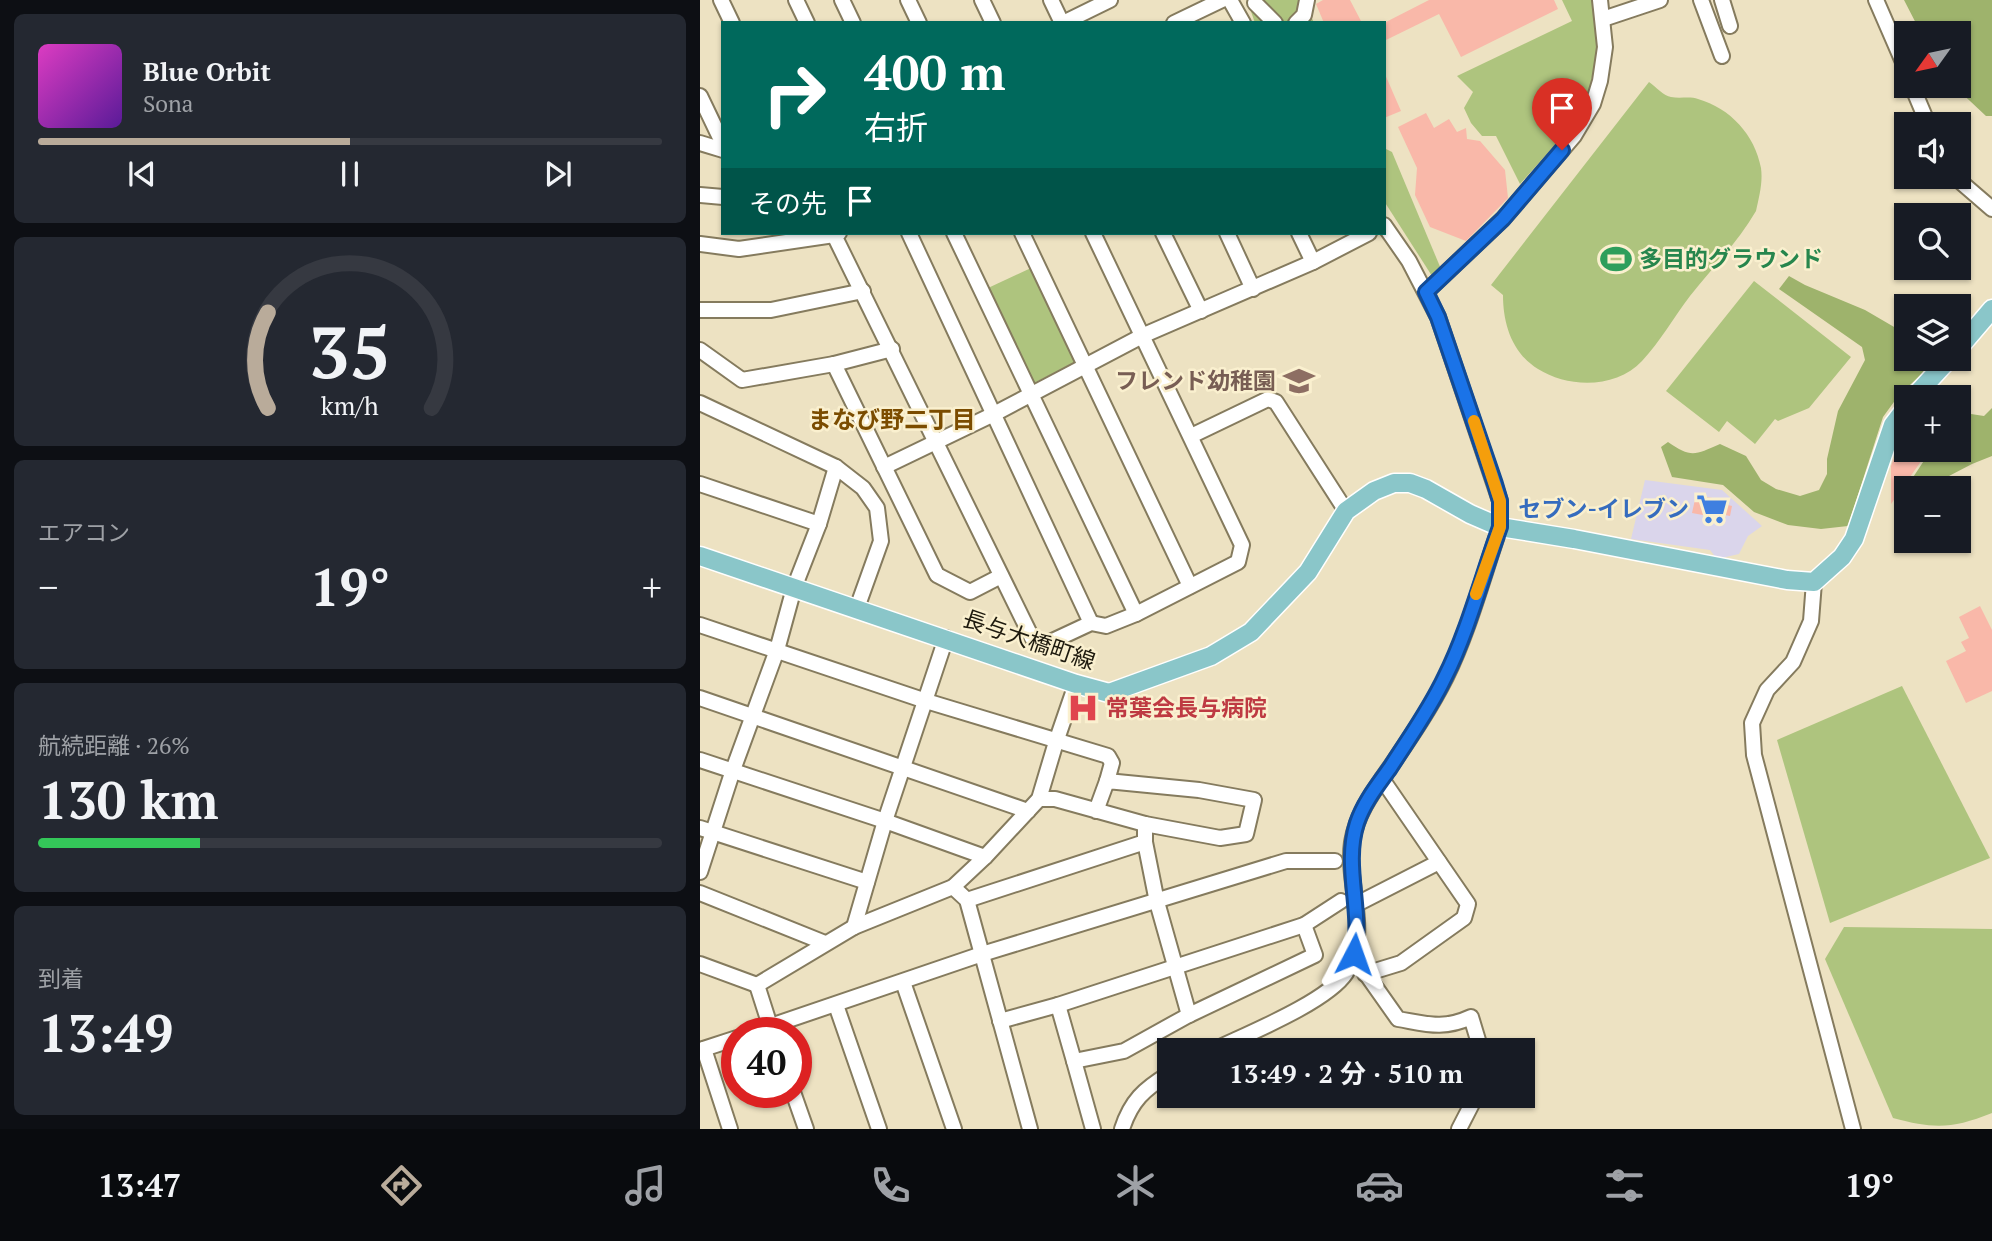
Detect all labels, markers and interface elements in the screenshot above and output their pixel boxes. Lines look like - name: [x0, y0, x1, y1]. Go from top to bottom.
- north arrow: [1894, 21, 1970, 98]
- map controls: [1894, 21, 1971, 553]
- text: 400 m: [864, 39, 1006, 104]
- icon: right: [749, 49, 840, 140]
- text: Blue Orbit: [143, 54, 271, 88]
- pin: [1532, 78, 1592, 150]
- text: Sona: [143, 88, 193, 119]
- icon: arrive: [1543, 89, 1581, 127]
- text: 右折: [864, 106, 928, 148]
- button: sound: [1894, 112, 1971, 189]
- icon: previous: [123, 155, 161, 193]
- icon: pause: [331, 155, 369, 193]
- icon: next: [539, 155, 577, 193]
- icon: arrive: [841, 182, 879, 220]
- text: その先: [749, 186, 827, 220]
- button: search: [1894, 203, 1971, 280]
- sports icon: 多目的グラウンド: [1599, 242, 1633, 276]
- place label: 多目的グラウンド: [1639, 243, 1823, 274]
- button: layers: [1894, 294, 1971, 371]
- text: 35: [309, 302, 391, 399]
- school or university icon: フレンド幼稚園: [1282, 364, 1316, 398]
- place label: フレンド幼稚園: [1115, 365, 1276, 396]
- button: +: [1894, 385, 1971, 462]
- text: km/h: [321, 388, 379, 421]
- district label: まなび野二丁目: [808, 403, 976, 435]
- button: −: [1894, 476, 1971, 553]
- supermarket icon: セブン-イレブン: [1695, 492, 1729, 526]
- place label: セブン-イレブン: [1518, 493, 1689, 524]
- text: エアコン: [38, 517, 130, 548]
- text: 19°: [310, 552, 390, 621]
- text: −: [38, 562, 58, 612]
- text: +: [642, 562, 662, 612]
- street label: 長与大橋町線: [959, 602, 1099, 677]
- hospital icon: 常葉会長与病院: [1066, 691, 1100, 725]
- place label: 常葉会長与病院: [1106, 692, 1267, 723]
- text: 航続距離 · 26%: [38, 730, 190, 761]
- text: 130 km: [38, 765, 219, 834]
- position arrow: [1317, 917, 1391, 991]
- text: 到着: [38, 963, 84, 994]
- text: 13:49: [38, 998, 173, 1067]
- speed limit sign: 40: [721, 1017, 812, 1108]
- text: 13:49 · 2 分 · 510 m: [1229, 1056, 1463, 1090]
- icon: directions: [377, 1161, 426, 1210]
- icon: music: [621, 1161, 670, 1210]
- icon: phone: [866, 1161, 915, 1210]
- icon: climate: [1111, 1161, 1160, 1210]
- icon: car: [1355, 1161, 1404, 1210]
- icon: filters: [1600, 1161, 1649, 1210]
- text: 13:47: [98, 1164, 181, 1206]
- text: 19°: [1845, 1164, 1894, 1206]

